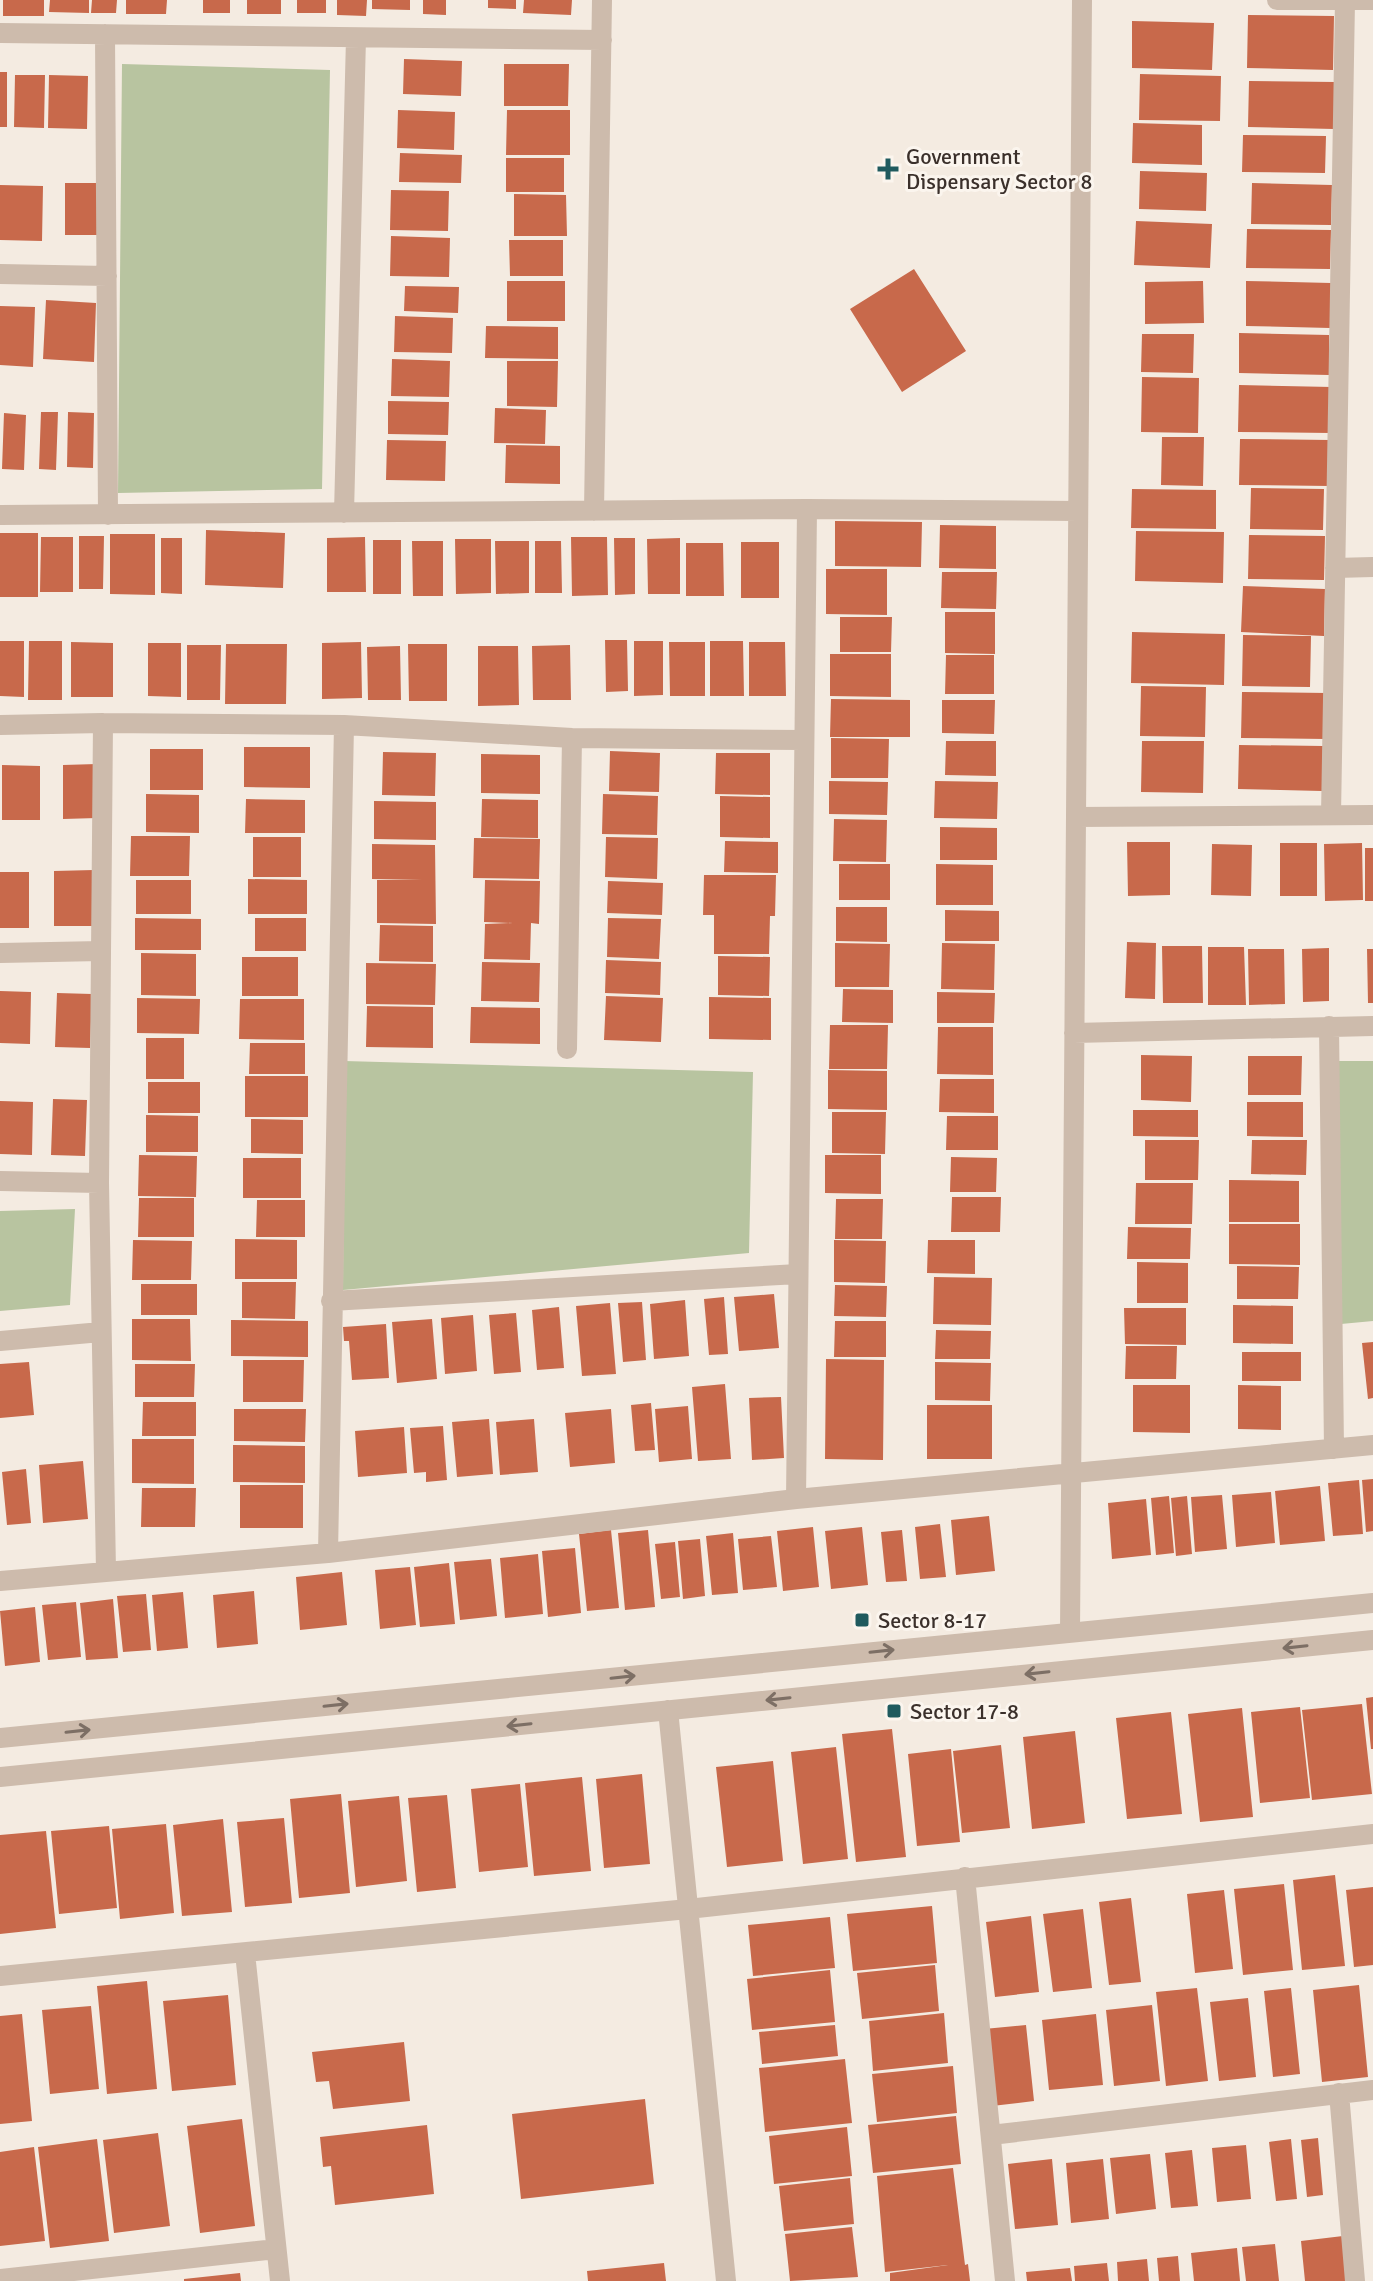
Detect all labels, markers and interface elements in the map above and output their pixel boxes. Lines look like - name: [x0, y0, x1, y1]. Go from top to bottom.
- place label: Government Dispensary Sector 8: [906, 143, 1092, 195]
- marker: Government Dispensary Sector 8: [877, 158, 899, 180]
- place label: Sector 8-17: [878, 1607, 987, 1634]
- marker: Sector 8-17: [853, 1611, 871, 1629]
- one-way arrow: [1282, 1640, 1309, 1655]
- one-way arrow: [868, 1644, 895, 1659]
- one-way arrow: [1024, 1666, 1051, 1681]
- one-way arrow: [609, 1669, 636, 1684]
- one-way arrow: [765, 1692, 792, 1707]
- one-way arrow: [322, 1698, 349, 1713]
- place label: Sector 17-8: [910, 1698, 1019, 1725]
- marker: Sector 17-8: [885, 1702, 903, 1720]
- one-way arrow: [506, 1718, 533, 1733]
- one-way arrow: [64, 1723, 91, 1738]

